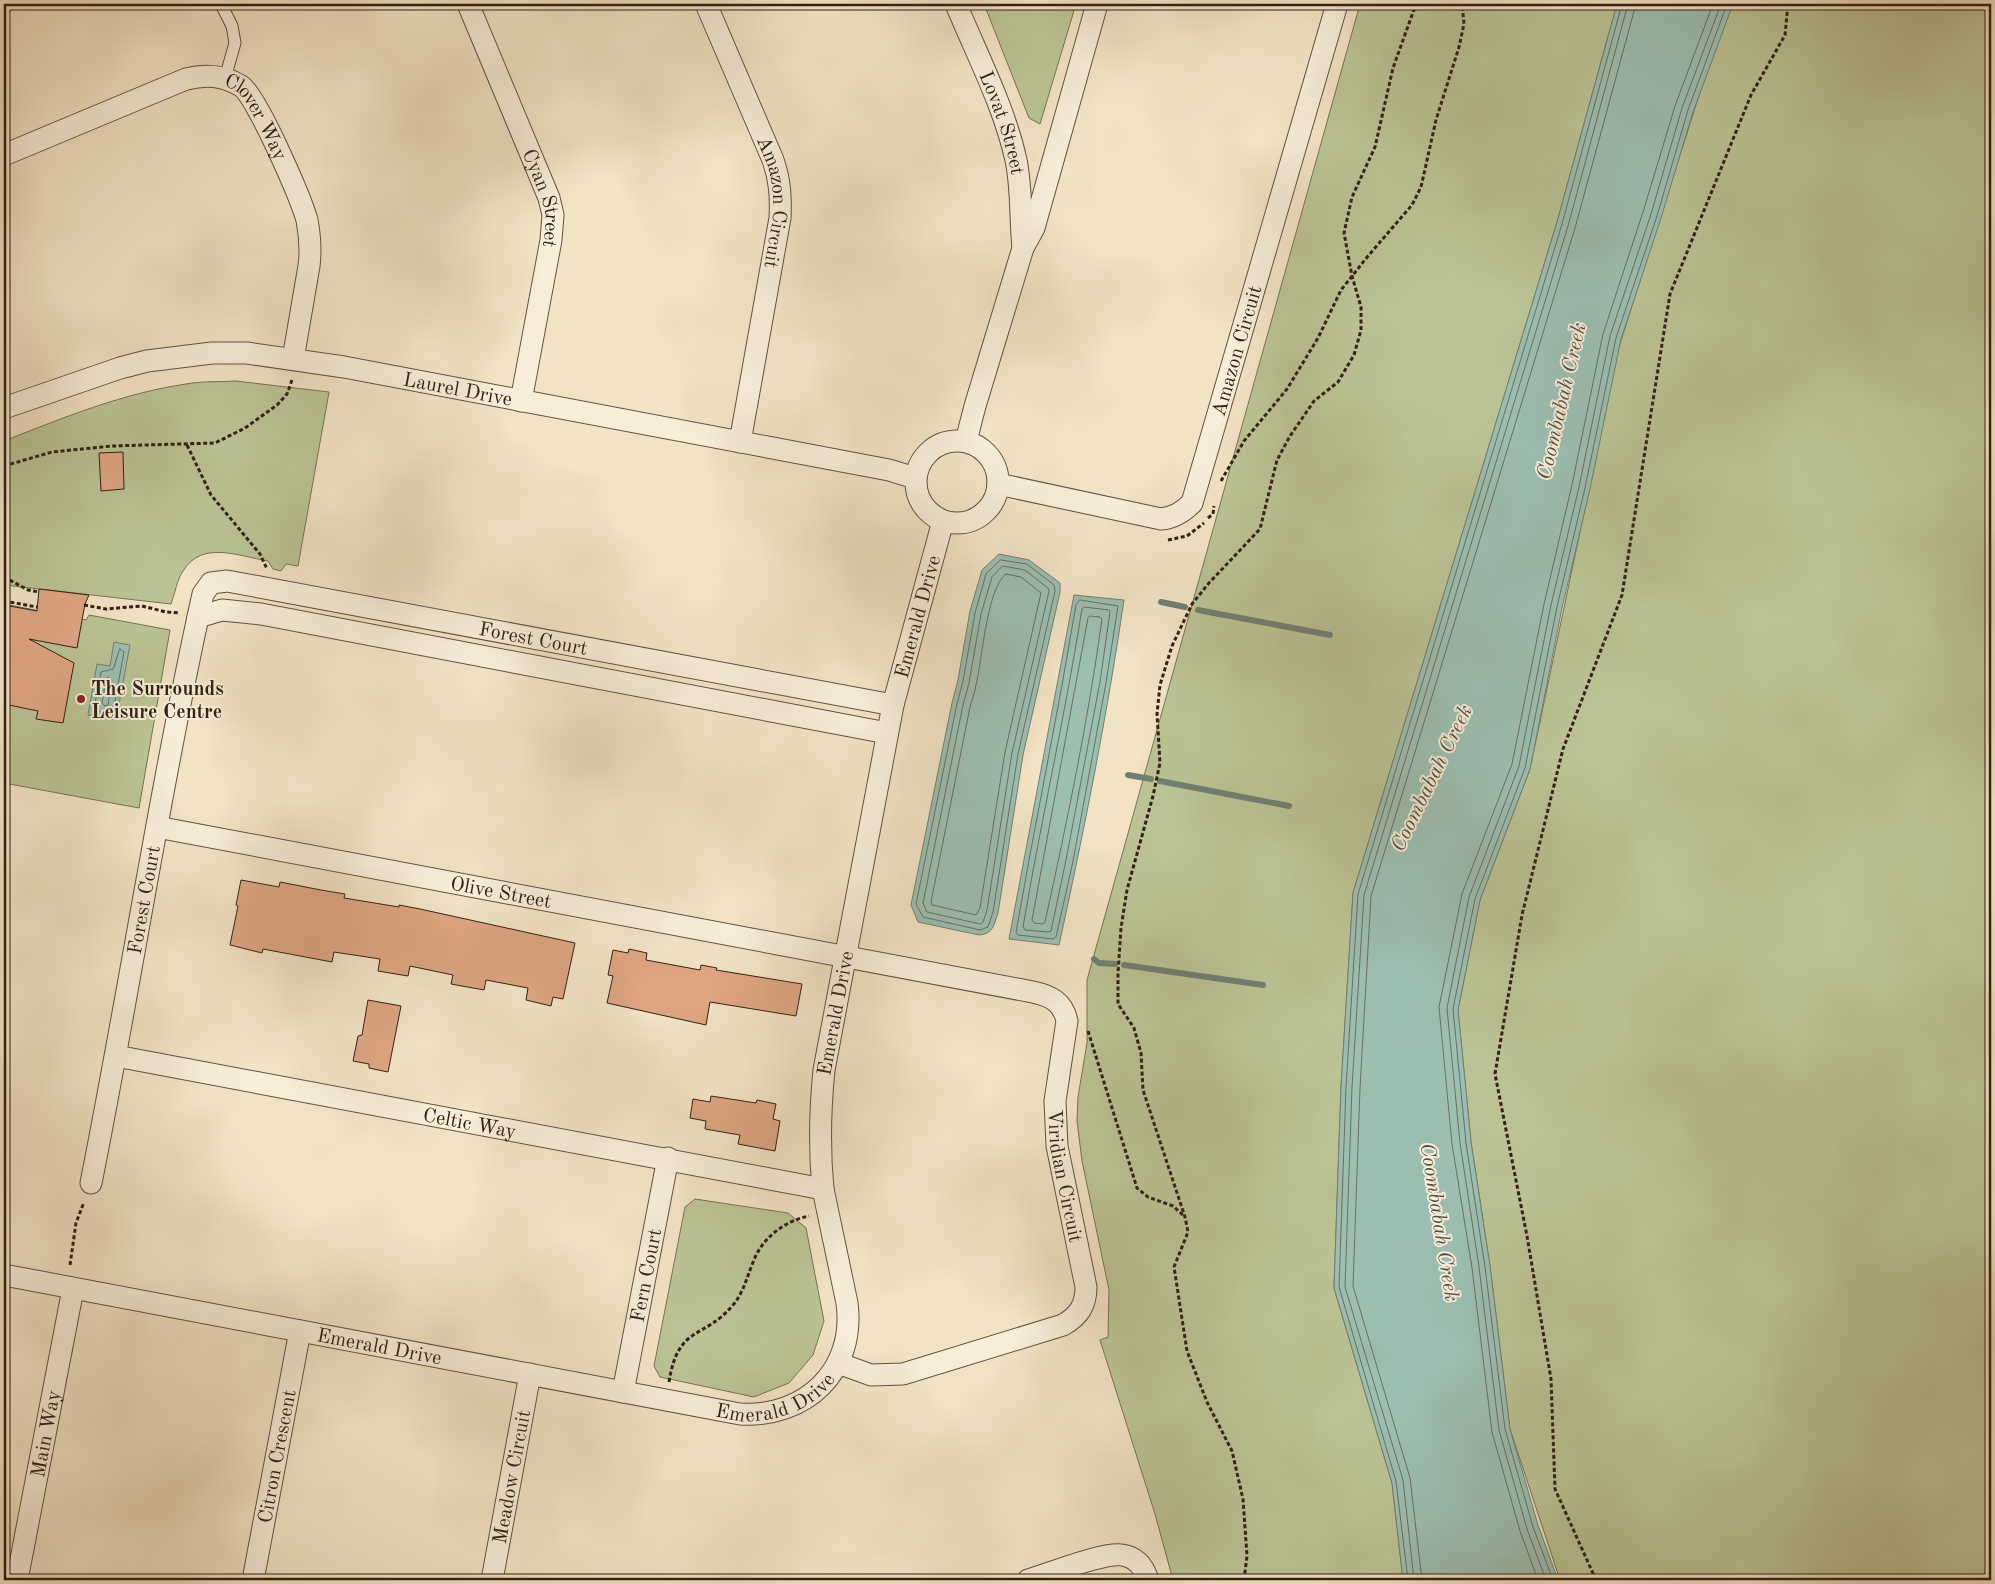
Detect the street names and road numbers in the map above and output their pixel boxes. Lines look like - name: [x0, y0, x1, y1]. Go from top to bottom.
- street label: Lovat Street: [975, 69, 1026, 176]
- street label: Clover Way: [221, 71, 290, 164]
- street label: Amazon Circuit: [752, 134, 788, 270]
- street label: Cyan Street: [518, 146, 561, 249]
- street label: Amazon Circuit: [1210, 284, 1267, 419]
- street label: Laurel Drive: [401, 370, 514, 411]
- street label: Emerald Drive: [893, 554, 945, 681]
- street label: Forest Court: [477, 620, 589, 660]
- street label: Forest Court: [126, 844, 165, 956]
- street label: Olive Street: [448, 874, 553, 913]
- street label: Emerald Drive: [815, 949, 858, 1077]
- street label: Celtic Way: [421, 1106, 518, 1143]
- street label: Viridian Circuit: [1043, 1109, 1085, 1244]
- street label: Fern Court: [629, 1227, 666, 1324]
- street label: Emerald Drive: [315, 1326, 443, 1369]
- street label: Emerald Drive: [714, 1370, 839, 1427]
- street label: Main Way: [29, 1388, 65, 1479]
- street label: Citron Crescent: [256, 1388, 301, 1525]
- street label: Meadow Circuit: [491, 1408, 535, 1546]

